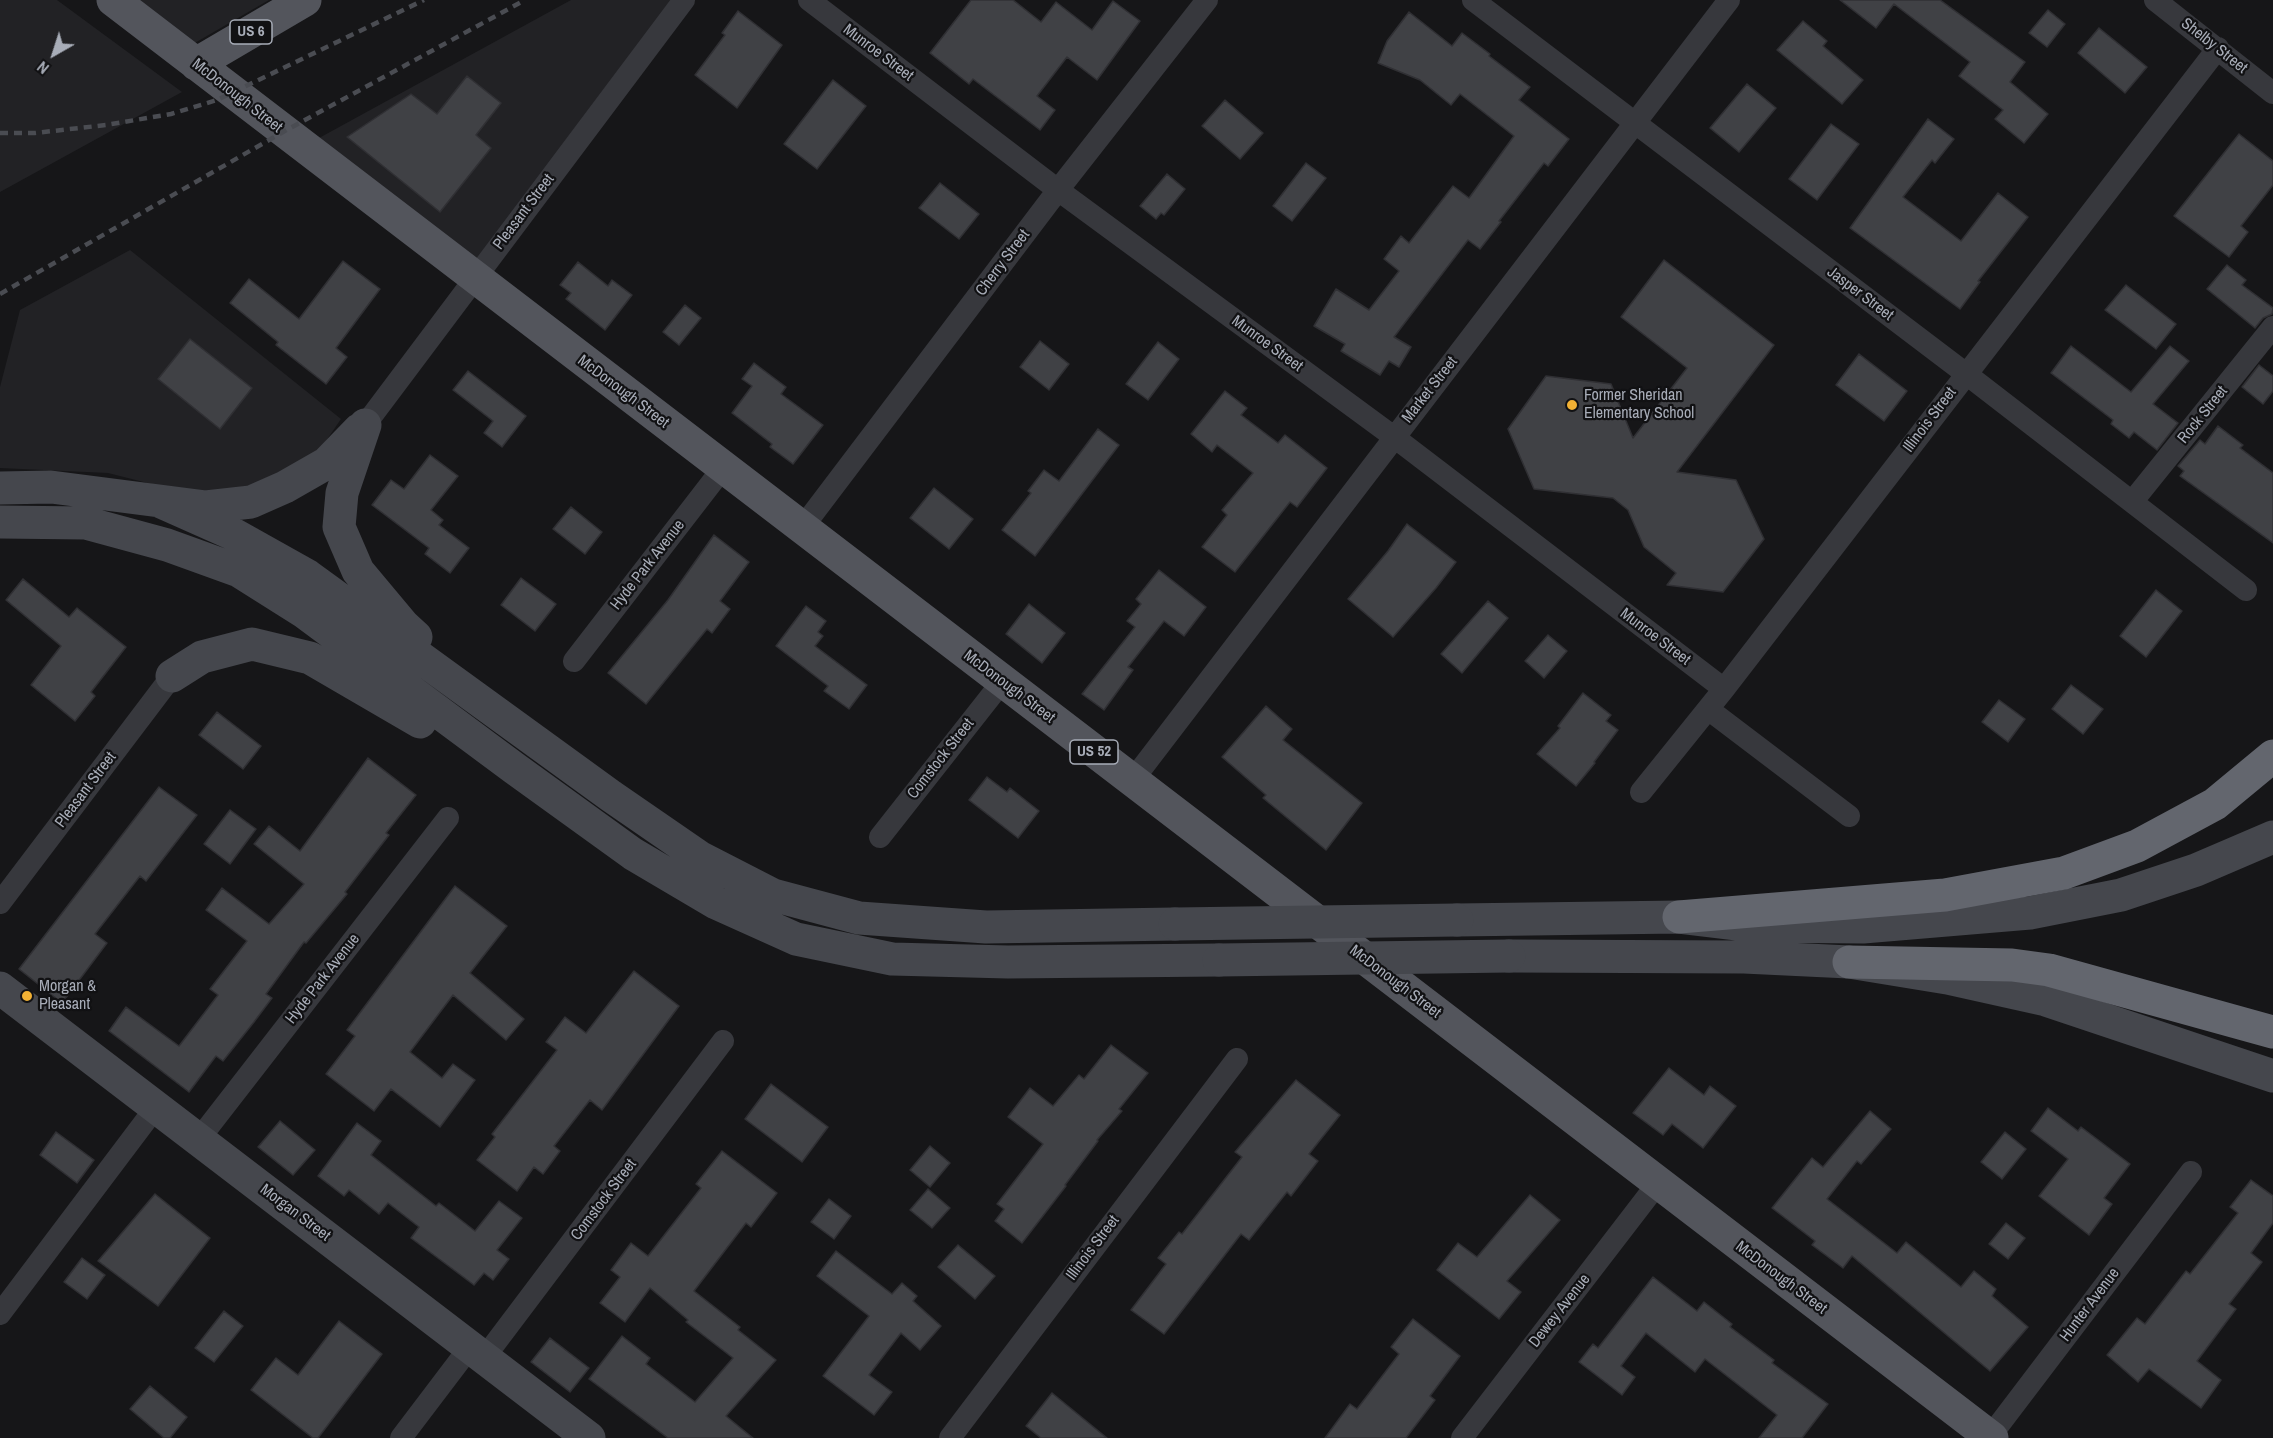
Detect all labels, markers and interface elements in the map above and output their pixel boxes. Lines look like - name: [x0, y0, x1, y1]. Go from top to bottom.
- street label: Shelby Street: [2177, 14, 2251, 78]
- road number: US 6: [230, 20, 272, 44]
- street label: Munroe Street: [839, 20, 917, 86]
- north arrow: [24, 24, 84, 84]
- street label: McDonough Street: [188, 55, 286, 137]
- text: N: [32, 56, 53, 80]
- street label: Pleasant Street: [489, 170, 559, 254]
- street label: Cherry Street: [972, 226, 1034, 300]
- street label: Jasper Street: [1823, 263, 1897, 325]
- street label: Munroe Street: [1228, 312, 1306, 376]
- street label: McDonough Street: [574, 351, 672, 433]
- street label: Market Street: [1398, 353, 1462, 427]
- street label: Rock Street: [2174, 382, 2232, 448]
- street label: Illinois Street: [1899, 384, 1961, 456]
- place label: Former Sheridan Elementary School: [1584, 386, 1694, 424]
- marker: Former Sheridan Elementary School: [1565, 398, 1579, 412]
- street label: Hyde Park Avenue: [607, 516, 689, 614]
- street label: Munroe Street: [1616, 604, 1694, 670]
- street label: McDonough Street: [960, 646, 1058, 728]
- street label: Comstock Street: [904, 715, 978, 803]
- road number: US 52: [1070, 740, 1118, 764]
- street label: Pleasant Street: [51, 748, 121, 832]
- street label: Hyde Park Avenue: [282, 930, 364, 1028]
- street label: McDonough Street: [1346, 941, 1444, 1023]
- place label: Morgan & Pleasant: [39, 977, 96, 1015]
- marker: Morgan & Pleasant: [20, 989, 34, 1003]
- street label: Comstock Street: [567, 1155, 641, 1245]
- street label: Morgan Street: [256, 1180, 334, 1246]
- street label: Illinois Street: [1062, 1212, 1124, 1284]
- street label: McDonough Street: [1732, 1237, 1830, 1319]
- street label: Hunter Avenue: [2056, 1264, 2124, 1346]
- street label: Dewey Avenue: [1525, 1270, 1595, 1352]

